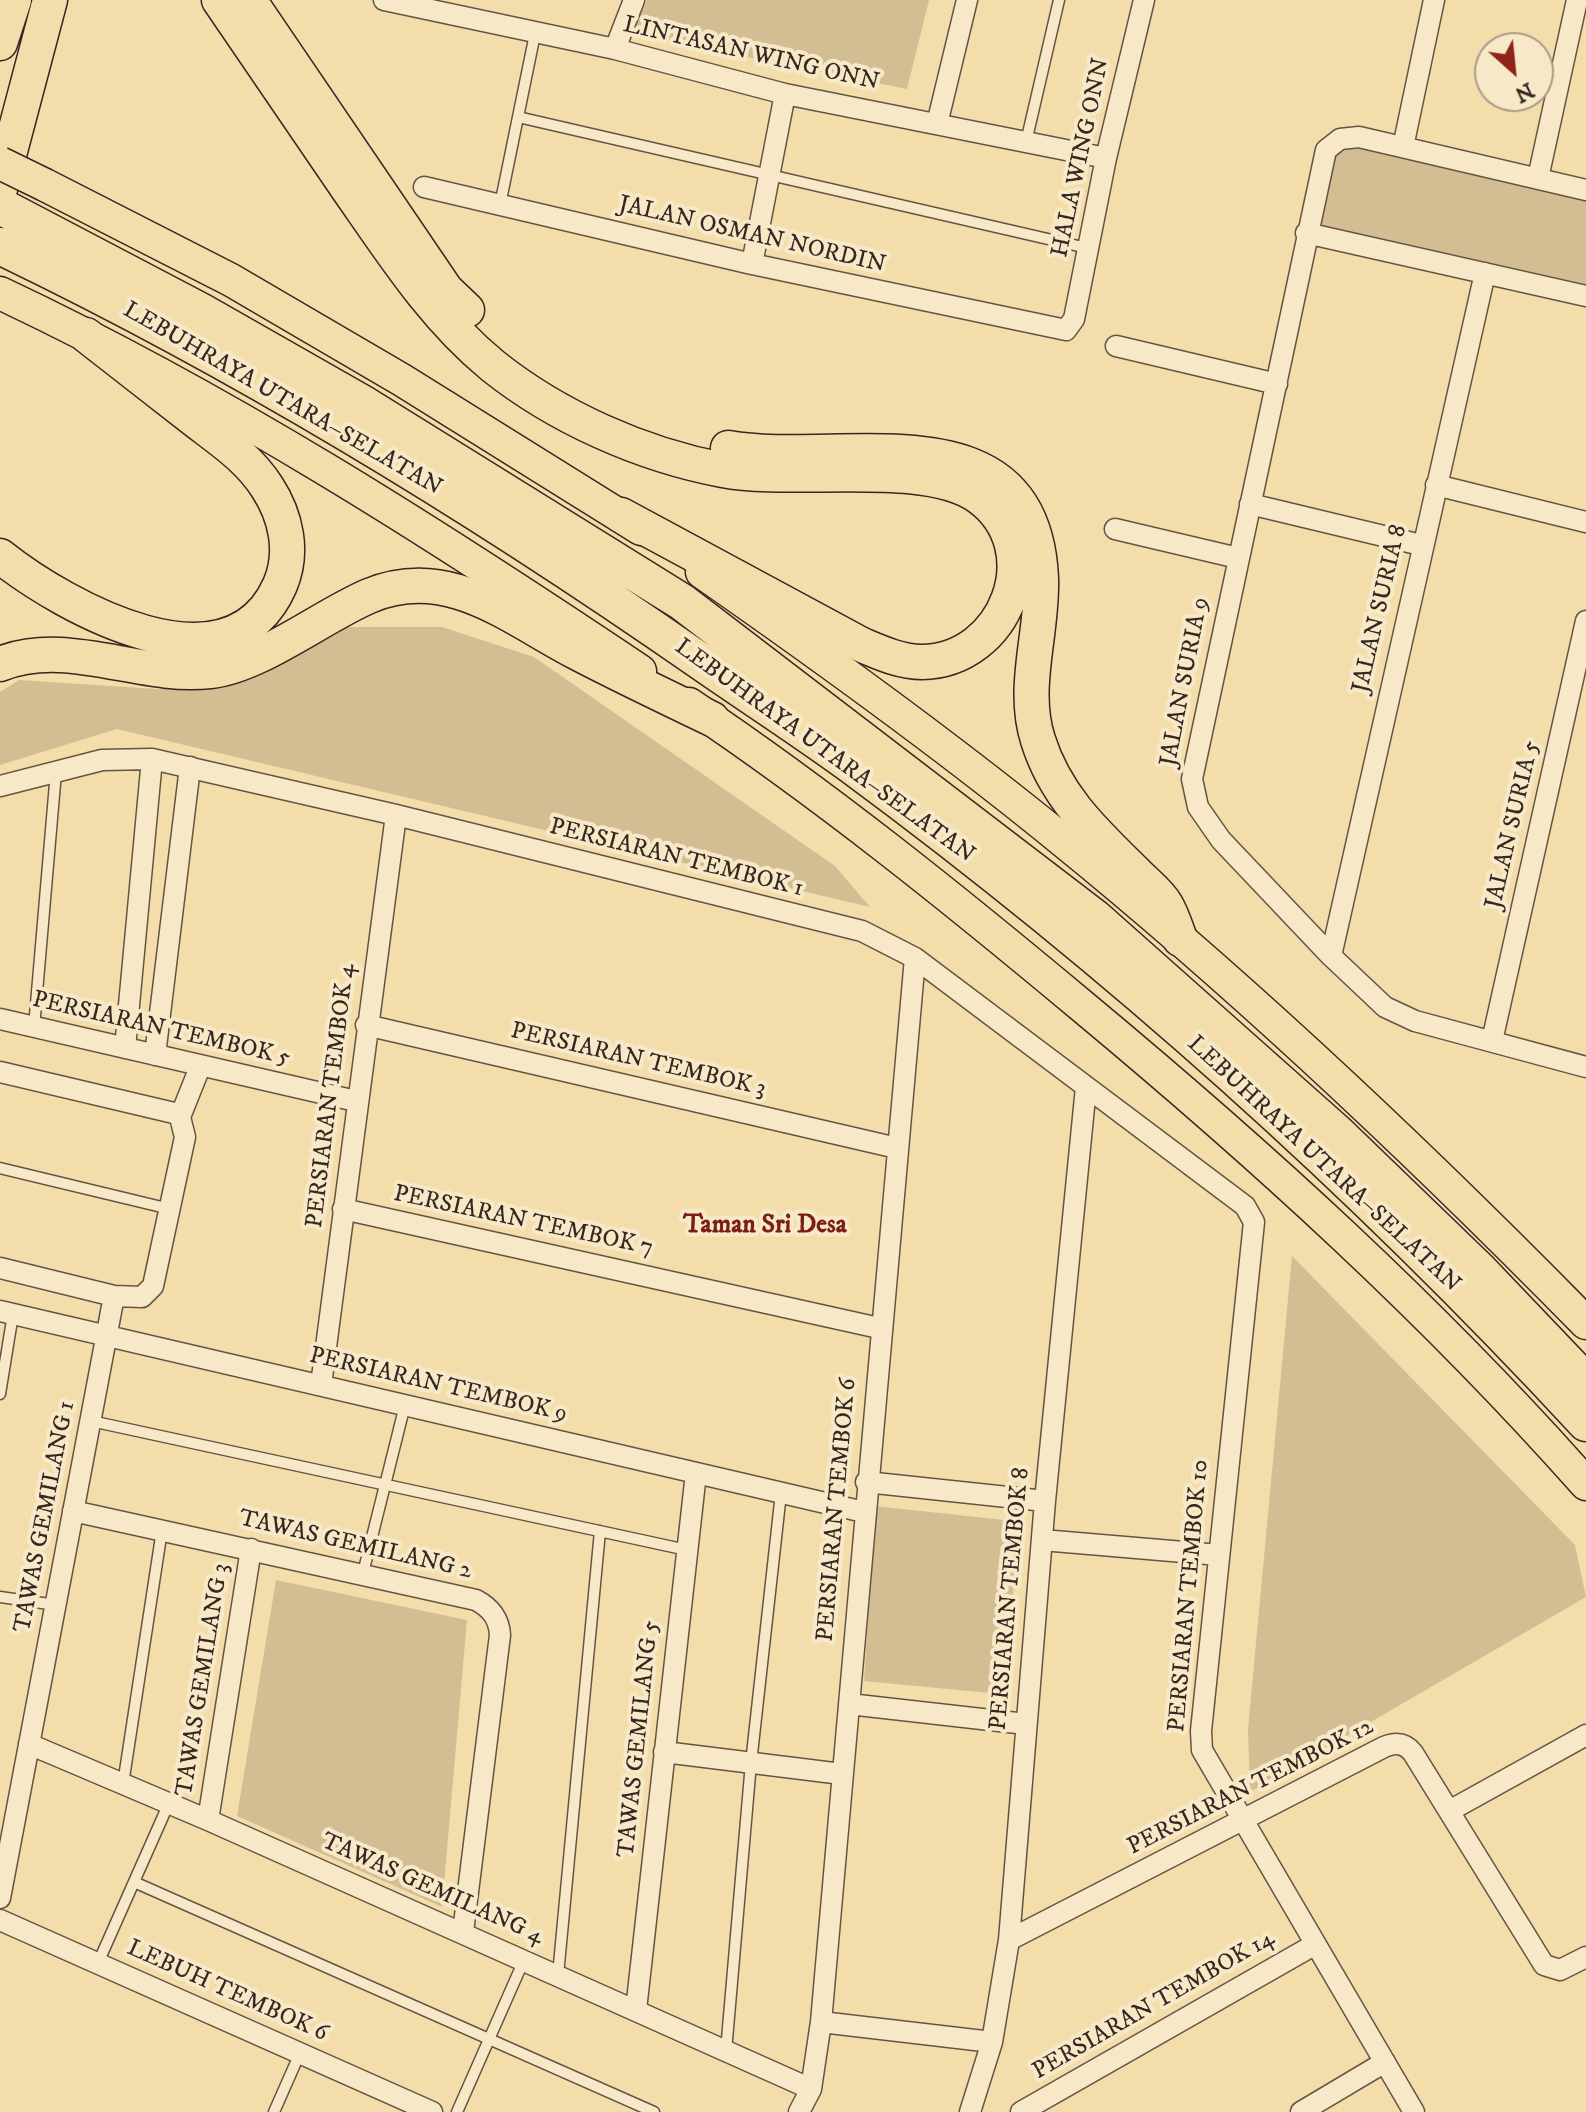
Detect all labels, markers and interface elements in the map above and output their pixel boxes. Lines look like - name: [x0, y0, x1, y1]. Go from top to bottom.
- street label: LINTASAN WING ONN: [620, 12, 882, 98]
- north arrow: [1474, 32, 1554, 112]
- street label: HALA WING ONN: [1047, 56, 1117, 260]
- text: N: [1510, 76, 1538, 108]
- street label: JALAN OSMAN NORDIN: [616, 191, 888, 281]
- street label: LEBUHRAYA UTARA–SELATAN: [117, 297, 447, 503]
- street label: JALAN SURIA 8: [1348, 522, 1414, 696]
- street label: JALAN SURIA 9: [1155, 595, 1217, 769]
- street label: LEBUHRAYA UTARA–SELATAN: [669, 634, 979, 870]
- street label: JALAN SURIA 5: [1481, 738, 1547, 912]
- street label: PERSIARAN TEMBOK 1: [546, 814, 806, 904]
- street label: PERSIARAN TEMBOK 4: [302, 962, 362, 1230]
- street label: PERSIARAN TEMBOK 5: [29, 986, 293, 1074]
- street label: PERSIARAN TEMBOK 3: [508, 1018, 768, 1104]
- street label: LEBUHRAYA UTARA–SELATAN: [1180, 1031, 1466, 1299]
- street label: PERSIARAN TEMBOK 7: [391, 1180, 655, 1264]
- district label: Taman Sri Desa: [683, 1211, 847, 1243]
- street label: PERSIARAN TEMBOK 9: [306, 1342, 570, 1430]
- street label: PERSIARAN TEMBOK 6: [812, 1377, 864, 1643]
- street label: TAWAS GEMILANG 1: [9, 1399, 83, 1635]
- street label: PERSIARAN TEMBOK 10: [1164, 1459, 1216, 1733]
- street label: PERSIARAN TEMBOK 8: [985, 1466, 1037, 1732]
- street label: TAWAS GEMILANG 2: [236, 1505, 474, 1587]
- street label: TAWAS GEMILANG 3: [171, 1562, 237, 1798]
- street label: TAWAS GEMILANG 5: [613, 1619, 667, 1859]
- street label: PERSIARAN TEMBOK 12: [1123, 1713, 1379, 1863]
- street label: TAWAS GEMILANG 4: [316, 1828, 548, 1952]
- street label: PERSIARAN TEMBOK 14: [1028, 1925, 1280, 2087]
- street label: LEBUH TEMBOK 6: [122, 1935, 332, 2049]

